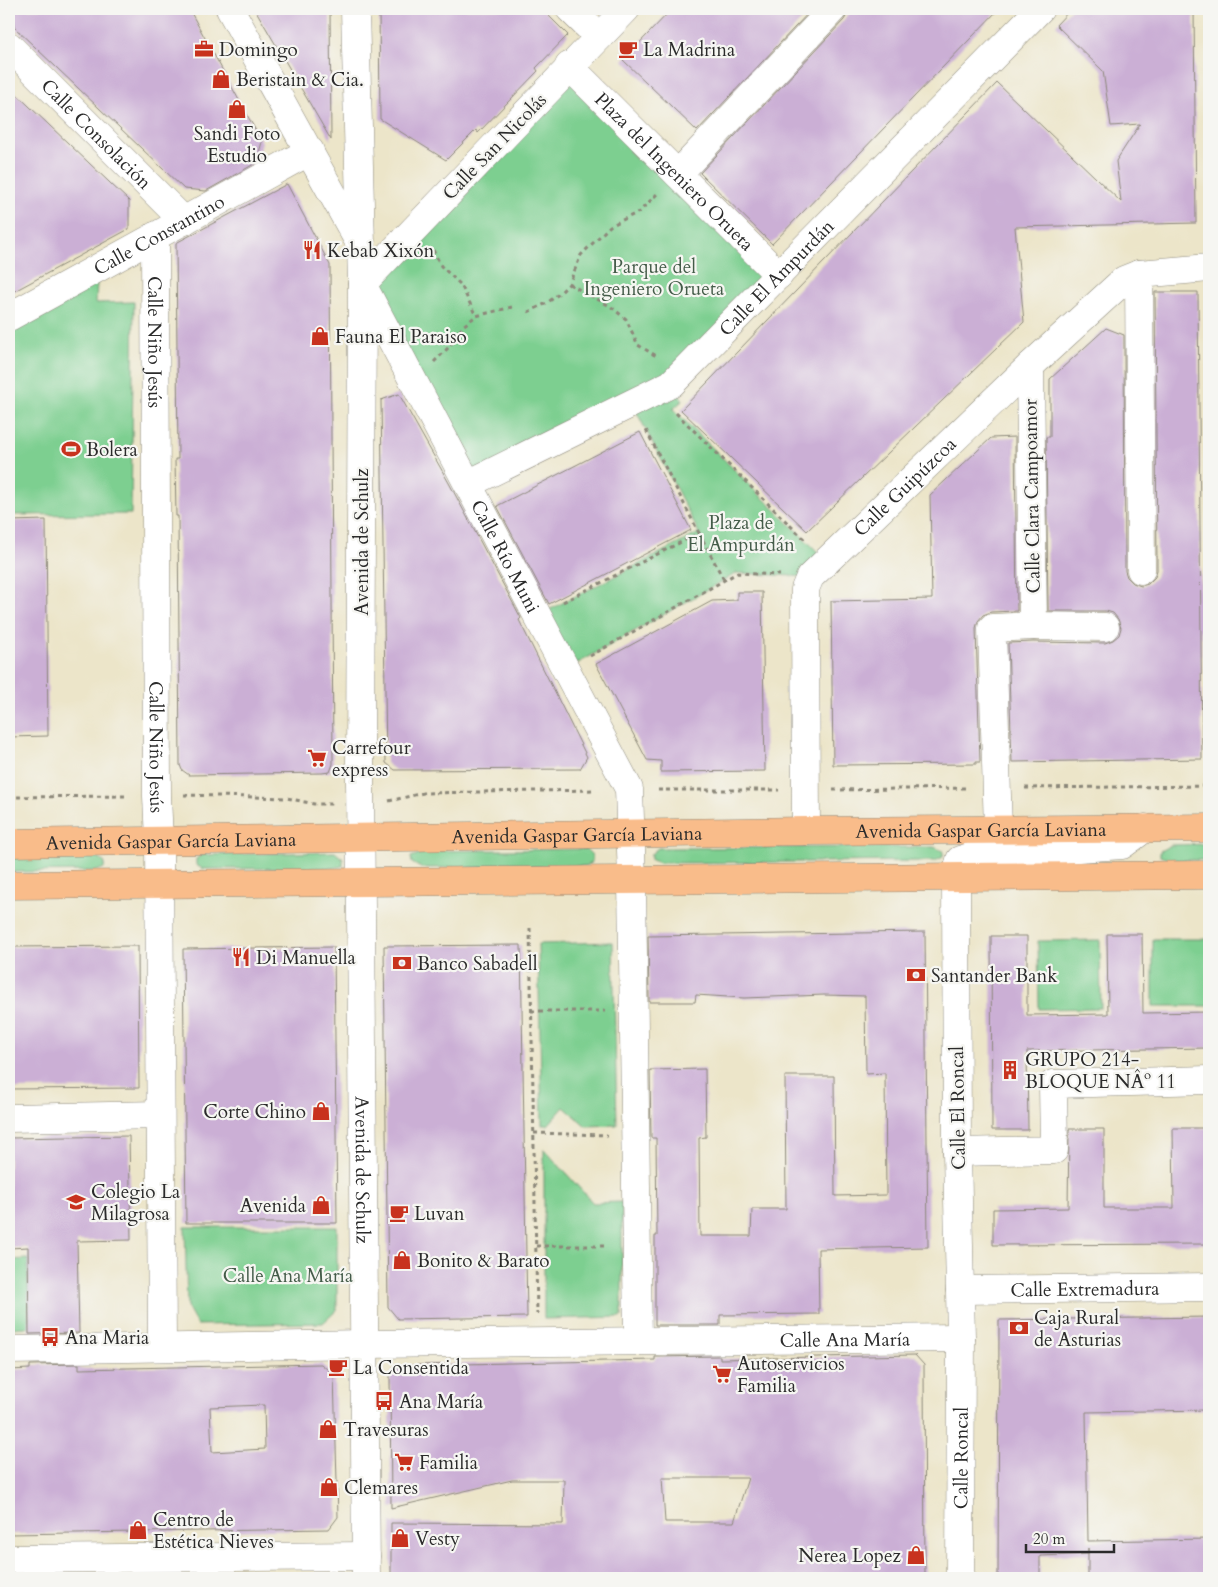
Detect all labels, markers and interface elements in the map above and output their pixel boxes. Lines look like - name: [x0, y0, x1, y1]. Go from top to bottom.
- place label: Domingo: [219, 37, 298, 63]
- place label: La Madrina: [643, 37, 735, 63]
- office icon: Domingo: [193, 38, 215, 60]
- cafe icon: La Madrina: [617, 38, 639, 60]
- place label: Beristain & Cia.: [236, 67, 364, 93]
- shop icon: Beristain & Cia.: [210, 68, 232, 90]
- street label: Calle Consolación: [35, 73, 157, 196]
- street label: Calle San Nicolás: [437, 87, 553, 206]
- street label: Plaza del Ingeniero Orueta: [588, 87, 759, 257]
- shop icon: Sandi Foto Estudio: [226, 98, 248, 120]
- place label: Sandi Foto Estudio: [194, 121, 280, 169]
- street label: Calle Constantino: [89, 189, 229, 282]
- street label: Calle El Ampurdán: [713, 214, 840, 342]
- place label: Kebab Xixón: [327, 238, 434, 264]
- restaurant icon: Kebab Xixón: [301, 239, 323, 261]
- park label: Parque del Ingeniero Orueta: [584, 254, 724, 302]
- street label: Calle Niño Jesús: [141, 276, 168, 408]
- place label: Fauna El Paraiso: [335, 324, 467, 350]
- shop icon: Fauna El Paraiso: [309, 325, 331, 347]
- street label: Calle Clara Campoamor: [1017, 398, 1047, 594]
- street label: Calle Guipúzcoa: [848, 432, 962, 543]
- place label: Bolera: [86, 437, 138, 463]
- sports icon: Bolera: [60, 438, 82, 460]
- street label: Avenida de Schulz: [349, 468, 375, 616]
- street label: Calle Río Muni: [464, 495, 546, 618]
- park label: Plaza de El Ampurdán: [687, 510, 795, 558]
- street label: Calle Niño Jesús: [143, 681, 170, 814]
- place label: Carrefour express: [332, 735, 411, 783]
- supermarket icon: Carrefour express: [306, 747, 328, 769]
- street label: Avenida Gaspar García Laviana: [855, 817, 1106, 845]
- street label: Avenida Gaspar García Laviana: [451, 821, 703, 850]
- street label: Avenida Gaspar García Laviana: [45, 827, 297, 856]
- place label: Di Manuella: [256, 945, 356, 971]
- restaurant icon: Di Manuella: [230, 946, 252, 968]
- place label: Banco Sabadell: [417, 951, 538, 977]
- bank icon: Banco Sabadell: [391, 952, 413, 974]
- place label: Santander Bank: [931, 963, 1058, 989]
- bank icon: Santander Bank: [905, 964, 927, 986]
- street label: Calle El Roncal: [944, 1046, 972, 1170]
- place label: GRUPO 214- BLOQUE NÂº 11: [1025, 1047, 1176, 1095]
- building icon: GRUPO 214- BLOQUE NÂº 11: [999, 1059, 1021, 1081]
- street label: Avenida de Schulz: [348, 1096, 375, 1244]
- place label: Corte Chino: [203, 1099, 306, 1125]
- shop icon: Corte Chino: [310, 1100, 332, 1122]
- place label: Colegio La Milagrosa: [91, 1179, 180, 1227]
- school or university icon: Colegio La Milagrosa: [65, 1191, 87, 1213]
- place label: Avenida: [240, 1193, 306, 1219]
- shop icon: Avenida: [310, 1194, 332, 1216]
- place label: Luvan: [414, 1201, 465, 1227]
- cafe icon: Luvan: [388, 1202, 410, 1224]
- place label: Bonito & Barato: [417, 1248, 549, 1274]
- shop icon: Bonito & Barato: [391, 1249, 413, 1271]
- park label: Calle Ana María: [223, 1263, 353, 1289]
- street label: Calle Extremadura: [1010, 1276, 1160, 1303]
- place label: Caja Rural de Asturias: [1034, 1305, 1121, 1353]
- bank icon: Caja Rural de Asturias: [1008, 1317, 1030, 1339]
- place label: Ana Maria: [65, 1325, 149, 1351]
- bus stop icon: Ana Maria: [39, 1326, 61, 1348]
- street label: Calle Ana María: [780, 1327, 910, 1354]
- place label: Autoservicios Familia: [737, 1351, 845, 1399]
- place label: La Consentida: [353, 1355, 469, 1381]
- cafe icon: La Consentida: [327, 1356, 349, 1378]
- supermarket icon: Autoservicios Familia: [711, 1363, 733, 1385]
- place label: Ana María: [399, 1389, 483, 1415]
- bus stop icon: Ana María: [373, 1390, 395, 1412]
- street label: Calle Roncal: [948, 1407, 975, 1509]
- place label: Travesuras: [343, 1417, 429, 1443]
- shop icon: Travesuras: [317, 1418, 339, 1440]
- place label: Familia: [419, 1450, 478, 1476]
- supermarket icon: Familia: [393, 1451, 415, 1473]
- place label: Clemares: [344, 1475, 418, 1501]
- shop icon: Clemares: [318, 1476, 340, 1498]
- place label: Centro de Estética Nieves: [153, 1507, 274, 1555]
- shop icon: Centro de Estética Nieves: [127, 1519, 149, 1541]
- scale bar: [1026, 1522, 1113, 1554]
- place label: Vesty: [415, 1526, 460, 1552]
- shop icon: Vesty: [389, 1527, 411, 1549]
- text: 20 m: [1033, 1529, 1065, 1549]
- place label: Nerea Lopez: [798, 1543, 902, 1569]
- shop icon: Nerea Lopez: [905, 1544, 927, 1566]

